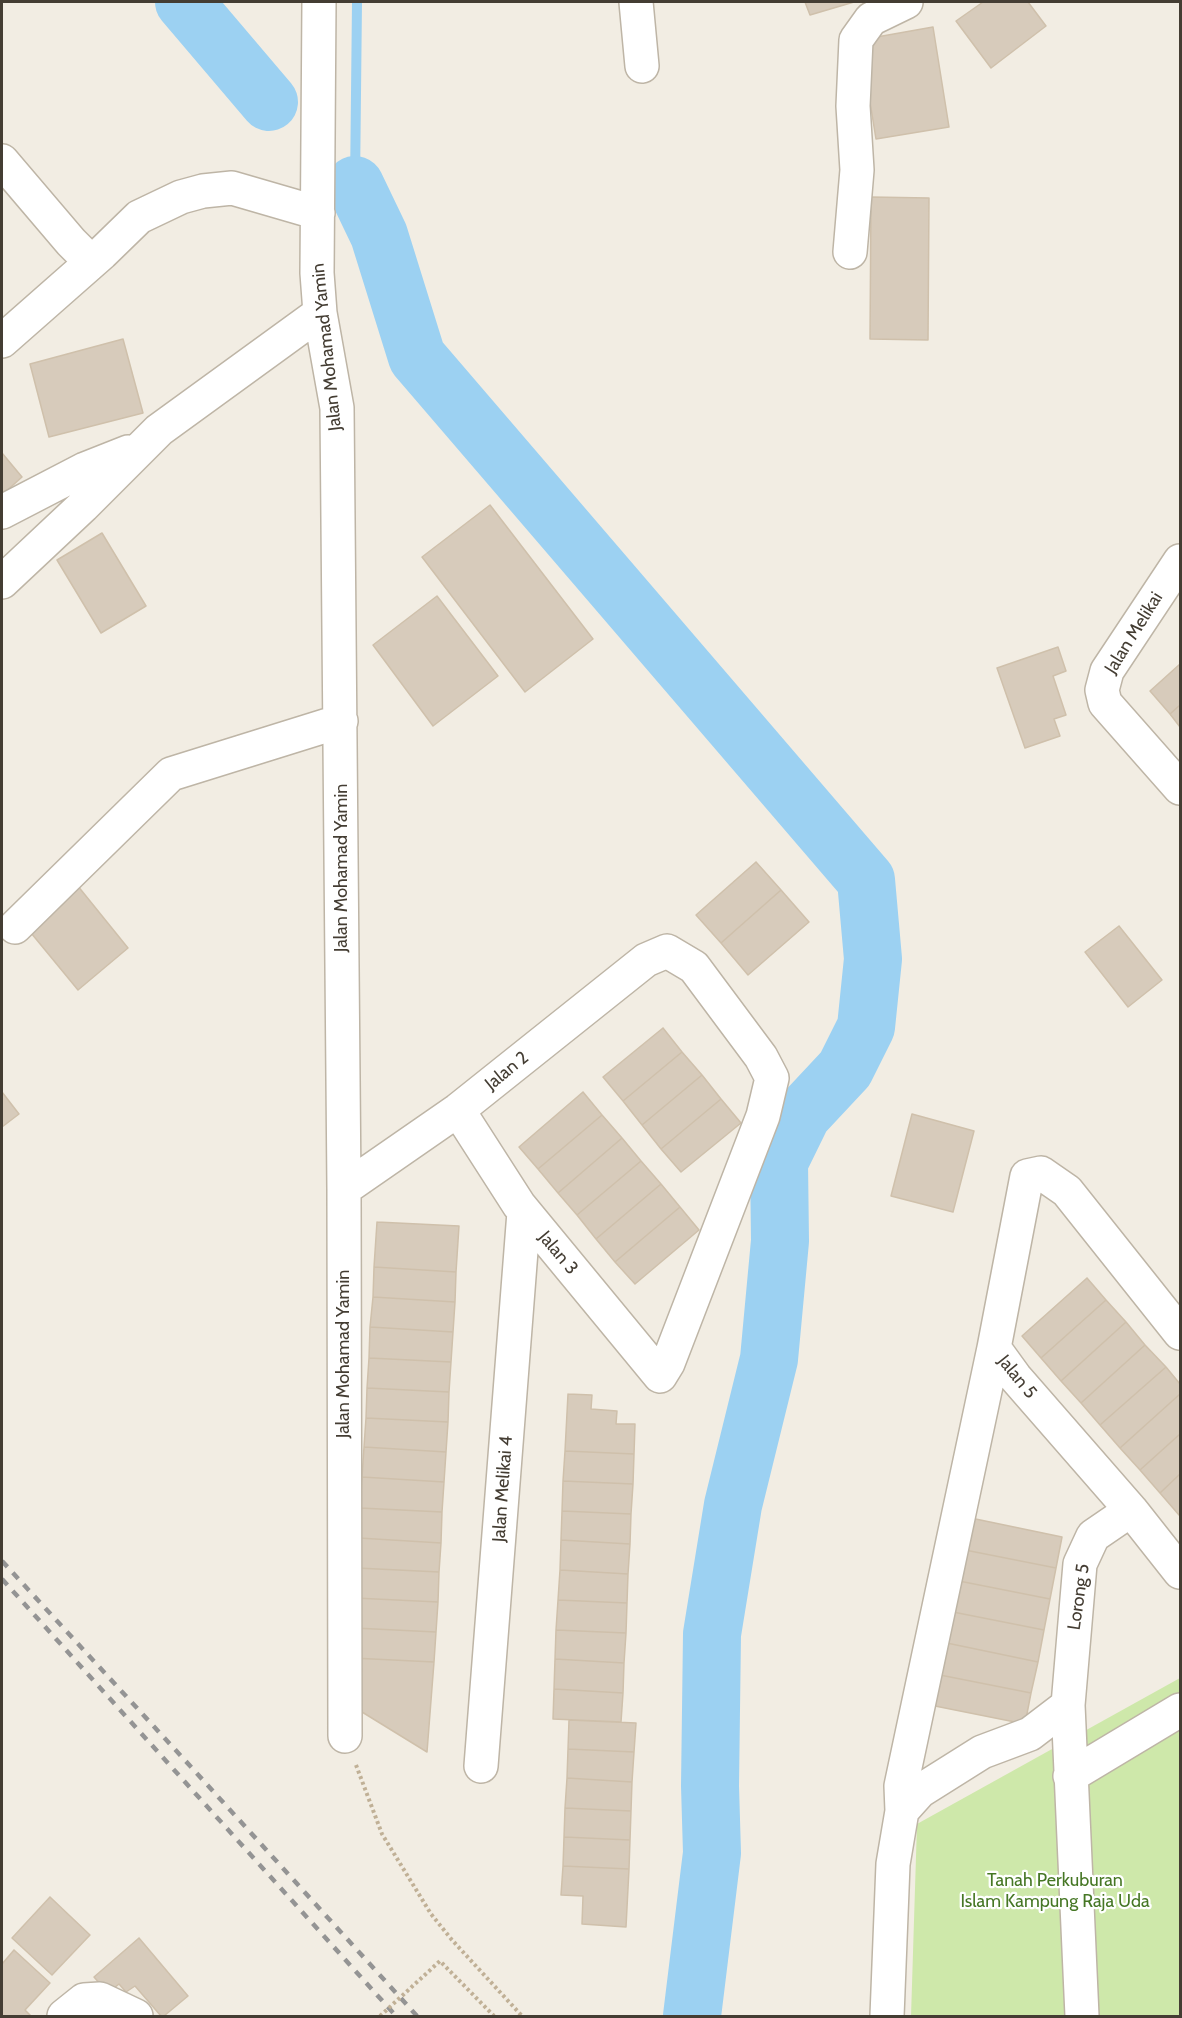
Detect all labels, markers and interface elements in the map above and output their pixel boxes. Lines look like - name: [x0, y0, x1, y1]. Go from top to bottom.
- street label: Jalan Mohamad Yamin: [307, 262, 347, 432]
- street label: Jalan Melikai: [1100, 588, 1168, 678]
- street label: Jalan Mohamad Yamin: [331, 784, 353, 952]
- street label: Jalan 2: [481, 1047, 533, 1095]
- street label: Jalan 3: [534, 1227, 582, 1279]
- street label: Jalan Mohamad Yamin: [333, 1270, 355, 1438]
- street label: Jalan 5: [993, 1351, 1041, 1403]
- street label: Jalan Melikai 4: [489, 1435, 517, 1543]
- street label: Lorong 5: [1064, 1562, 1094, 1632]
- park label: Tanah Perkuburan Islam Kampung Raja Uda: [960, 1870, 1150, 1912]

